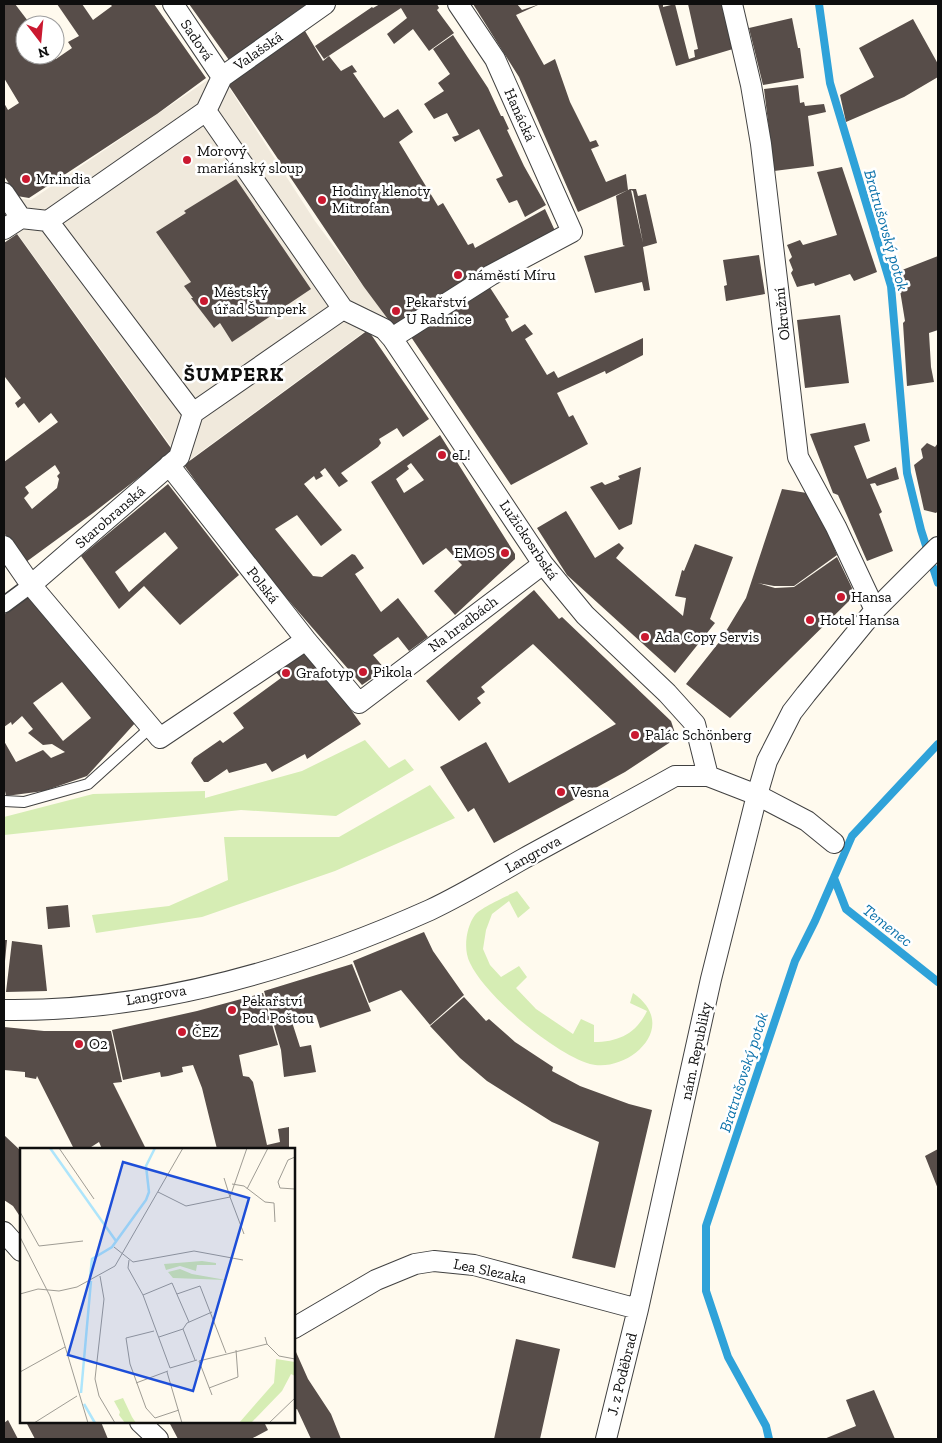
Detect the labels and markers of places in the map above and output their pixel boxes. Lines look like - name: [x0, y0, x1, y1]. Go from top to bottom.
- place label: Morový mariánský sloup: [197, 142, 304, 177]
- marker: Morový mariánský sloup: [181, 154, 193, 166]
- place label: Mr.india: [36, 170, 91, 188]
- marker: Mr.india: [20, 173, 32, 185]
- place label: Hodiny klenoty Mitrofan: [332, 182, 431, 217]
- marker: Hodiny klenoty Mitrofan: [316, 194, 328, 206]
- place label: náměstí Míru: [468, 266, 556, 284]
- marker: náměstí Míru: [452, 269, 464, 281]
- place label: Městský úřad Šumperk: [214, 283, 306, 318]
- place label: Pekařství U Radnice: [406, 293, 472, 328]
- marker: Městský úřad Šumperk: [198, 295, 210, 307]
- marker: Pekařství U Radnice: [390, 305, 402, 317]
- place label: eL!: [452, 446, 471, 464]
- marker: eL!: [436, 449, 448, 461]
- place label: EMOS: [454, 544, 495, 562]
- marker: EMOS: [499, 547, 511, 559]
- place label: Hansa: [851, 588, 892, 606]
- marker: Hansa: [835, 591, 847, 603]
- place label: Hotel Hansa: [820, 611, 900, 629]
- marker: Hotel Hansa: [804, 614, 816, 626]
- place label: Ada Copy Servis: [655, 628, 759, 646]
- marker: Ada Copy Servis: [639, 631, 651, 643]
- place label: Pikola: [373, 663, 412, 681]
- place label: Grafotyp: [296, 664, 354, 682]
- marker: Pikola: [357, 666, 369, 678]
- marker: Grafotyp: [280, 667, 292, 679]
- place label: Palác Schönberg: [645, 726, 752, 744]
- marker: Palác Schönberg: [629, 729, 641, 741]
- place label: Vesna: [570, 783, 609, 801]
- marker: Vesna: [555, 786, 567, 798]
- place label: Pekařství Pod Poštou: [242, 992, 314, 1027]
- marker: Pekařství Pod Poštou: [226, 1004, 238, 1016]
- place label: ČEZ: [192, 1023, 220, 1041]
- marker: ČEZ: [176, 1026, 188, 1038]
- place label: O2: [89, 1035, 108, 1053]
- marker: O2: [73, 1038, 85, 1050]

